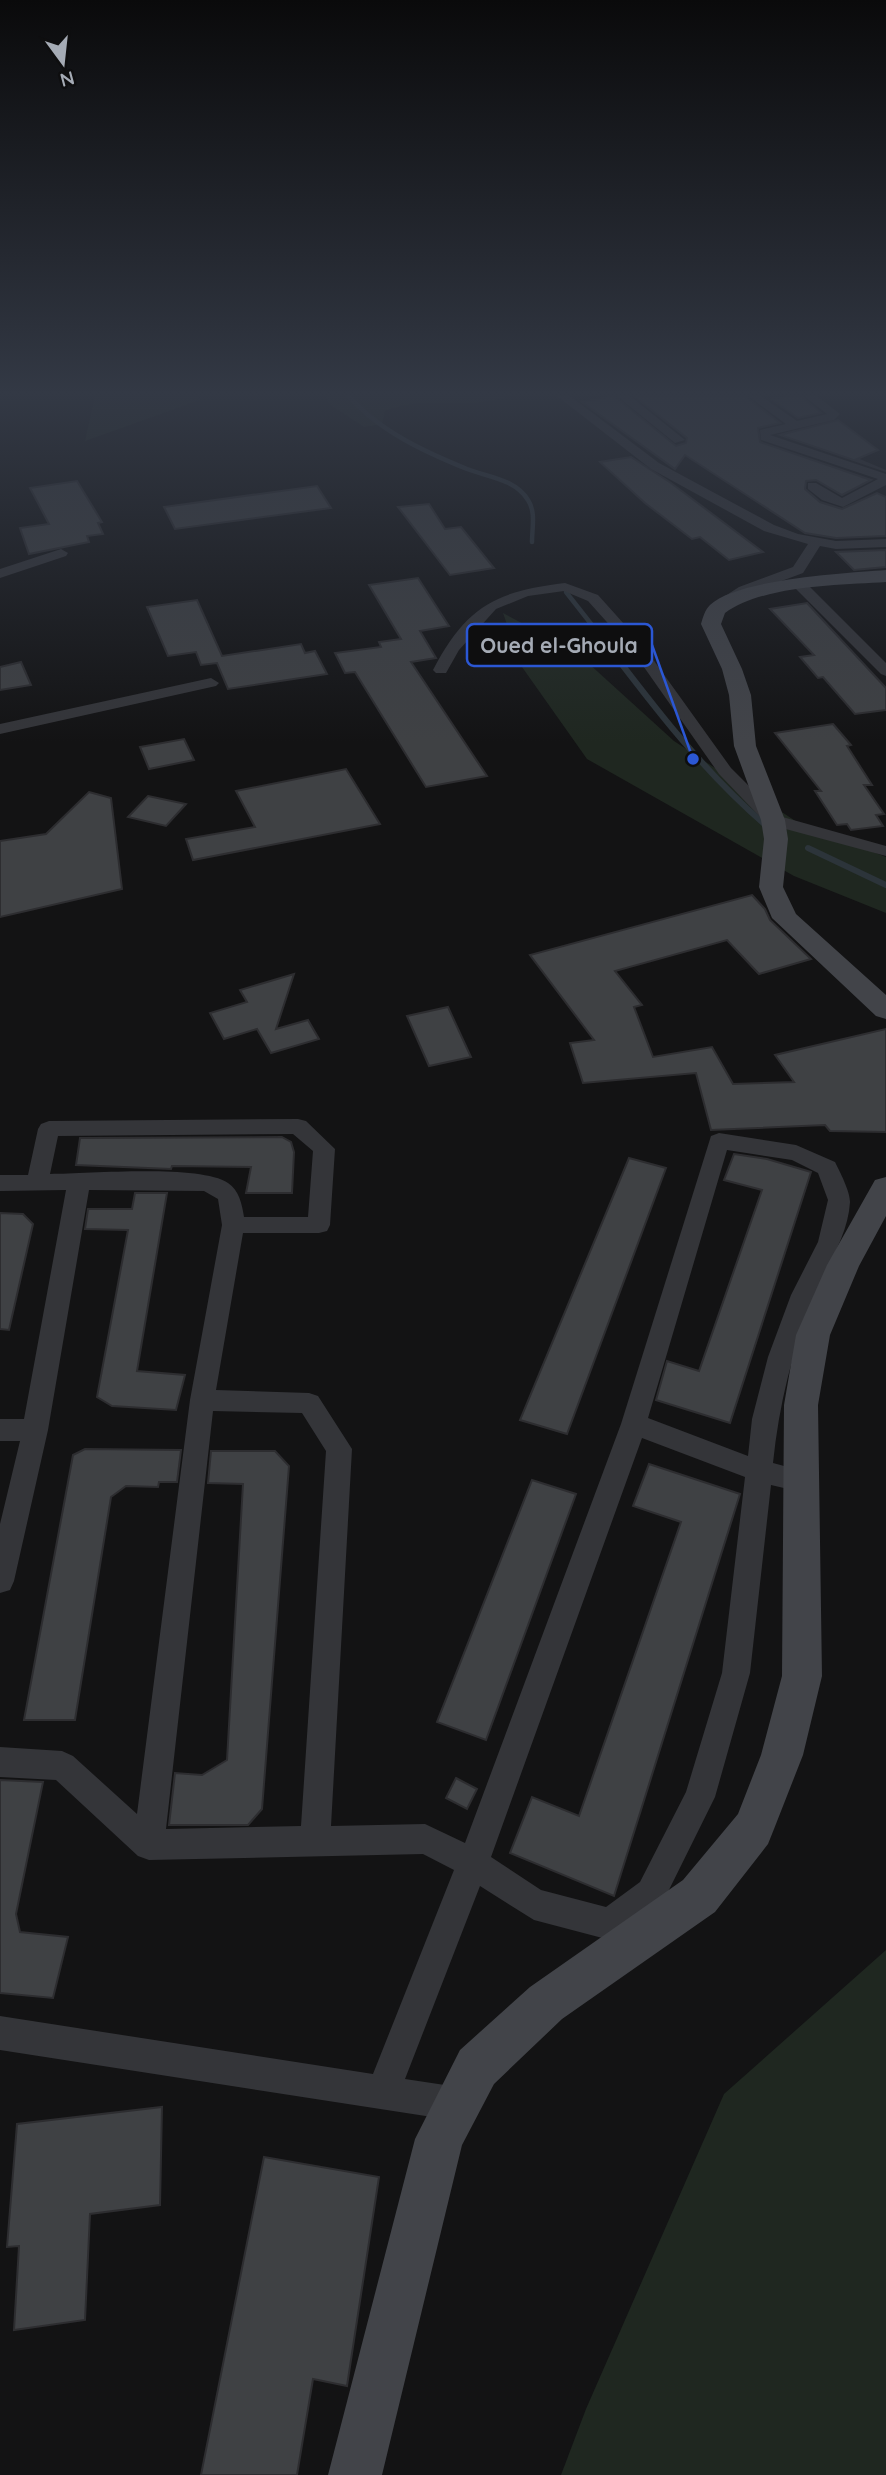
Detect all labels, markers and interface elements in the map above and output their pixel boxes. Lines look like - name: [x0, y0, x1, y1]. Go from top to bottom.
- north arrow: [28, 28, 98, 98]
- text: N: [58, 66, 77, 93]
- callout: Oued el-Ghoula: [467, 624, 652, 666]
- text: Oued el-Ghoula: [480, 632, 638, 658]

